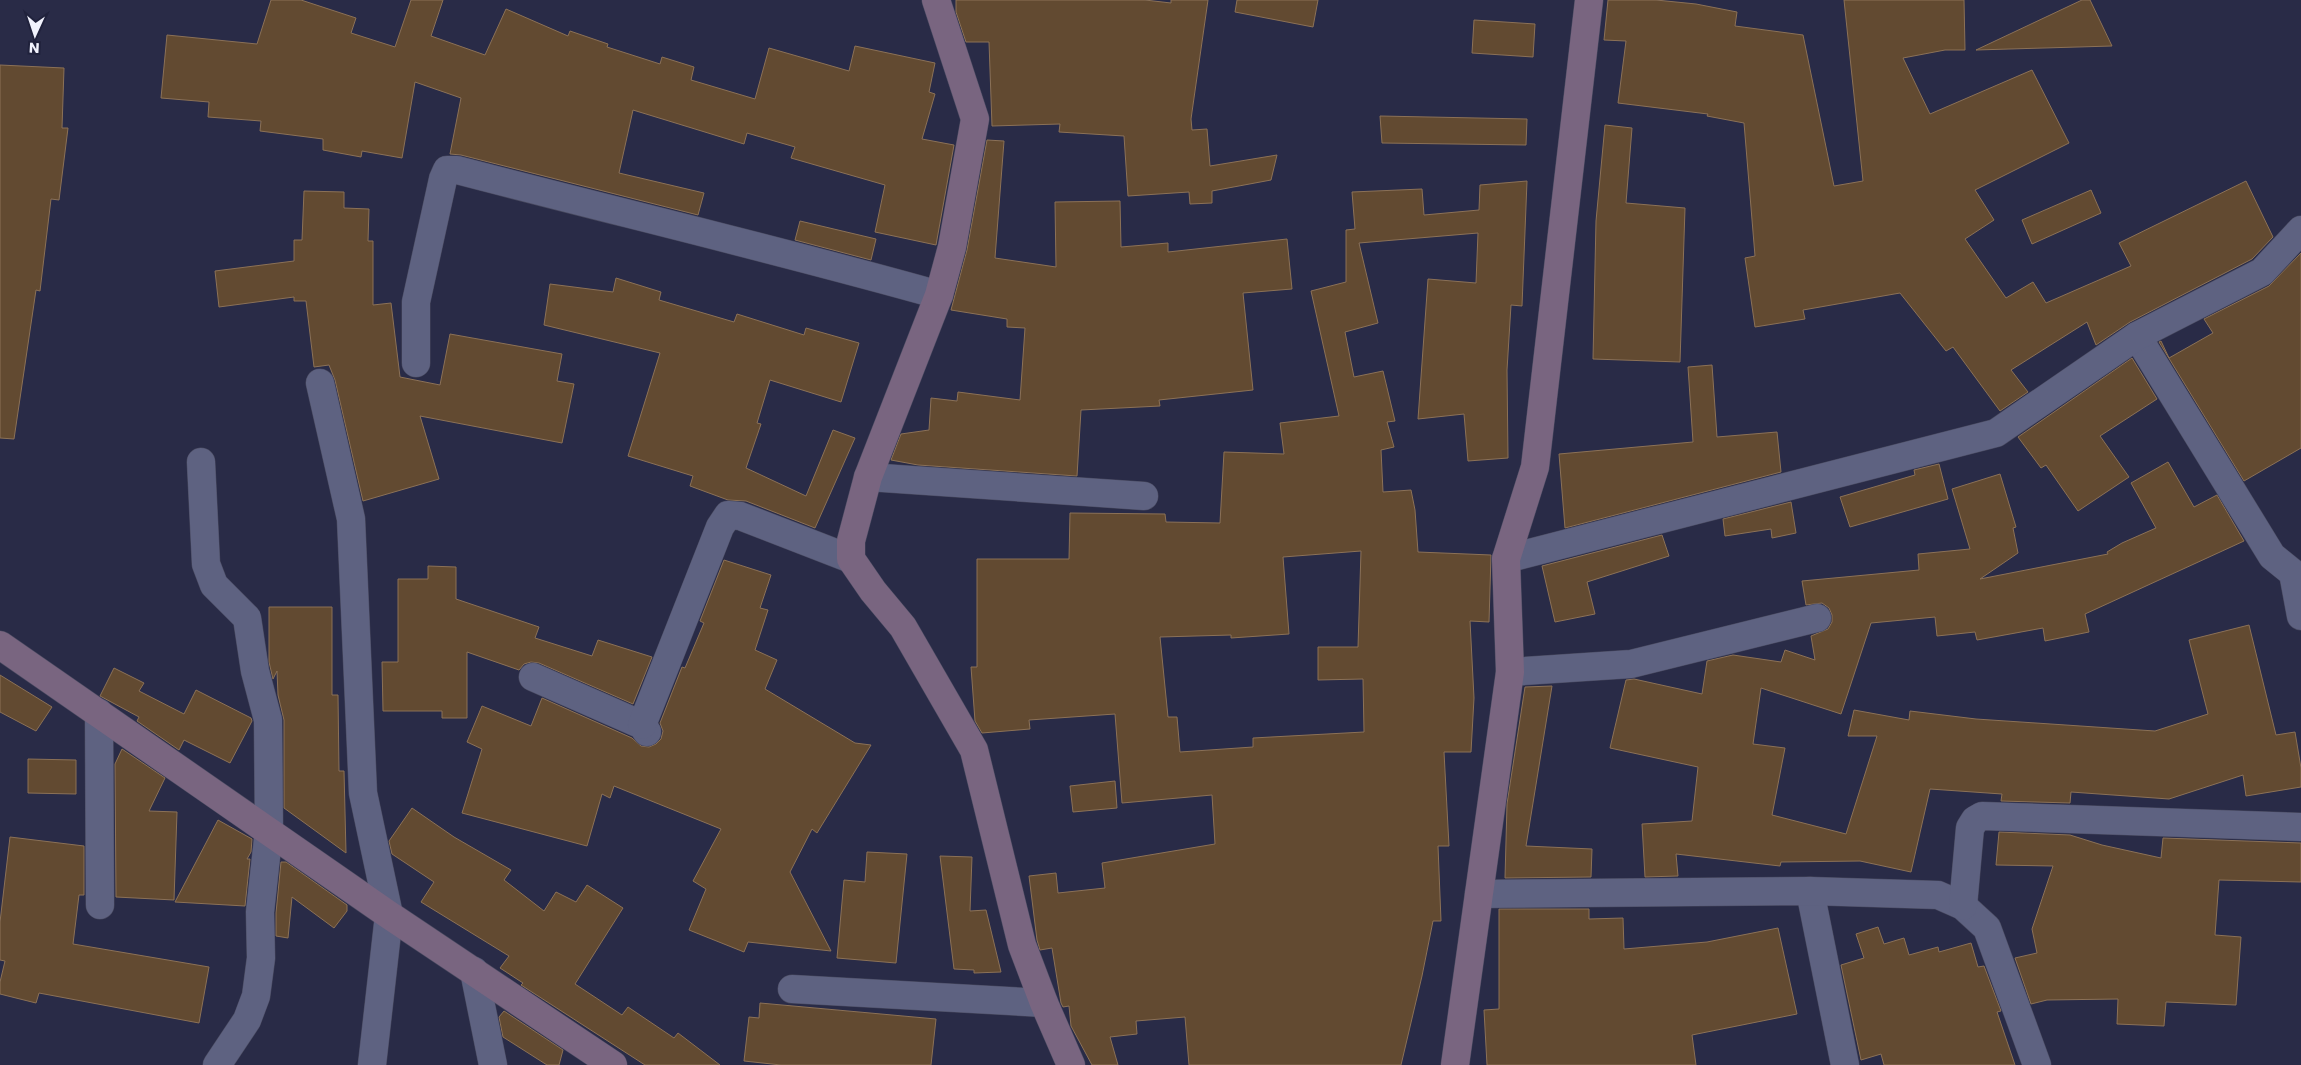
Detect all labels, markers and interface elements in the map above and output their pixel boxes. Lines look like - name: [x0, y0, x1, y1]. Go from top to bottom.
- north arrow: [10, 10, 60, 60]
- text: N: [29, 38, 40, 58]

